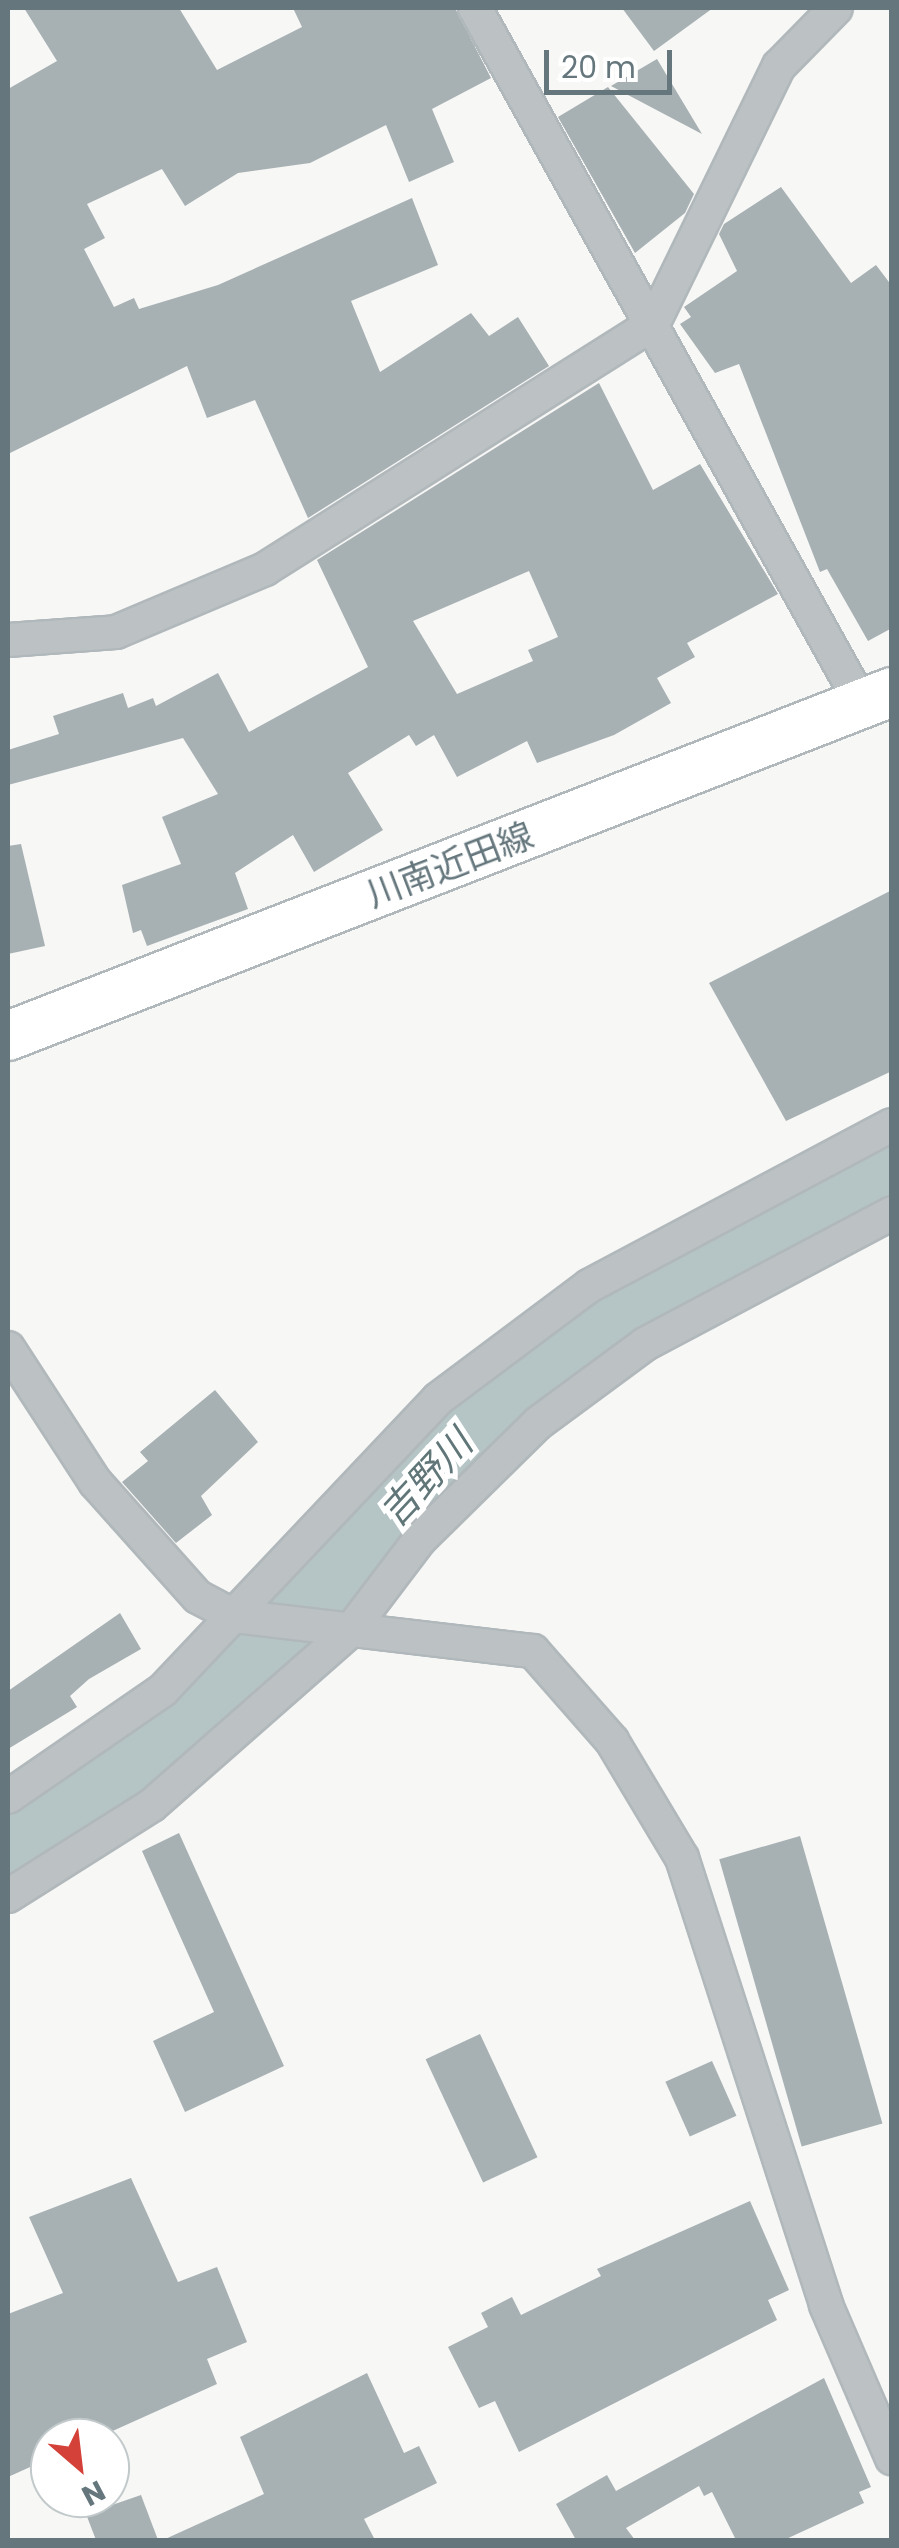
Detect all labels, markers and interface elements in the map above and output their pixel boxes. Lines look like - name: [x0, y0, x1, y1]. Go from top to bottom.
- scale bar: [549, 30, 676, 92]
- text: 20 m: [561, 46, 636, 89]
- street label: 川南近田線: [361, 814, 539, 916]
- water label: 吉野川: [370, 1421, 482, 1535]
- north arrow: [30, 2418, 130, 2518]
- text: N: [75, 2471, 112, 2515]

